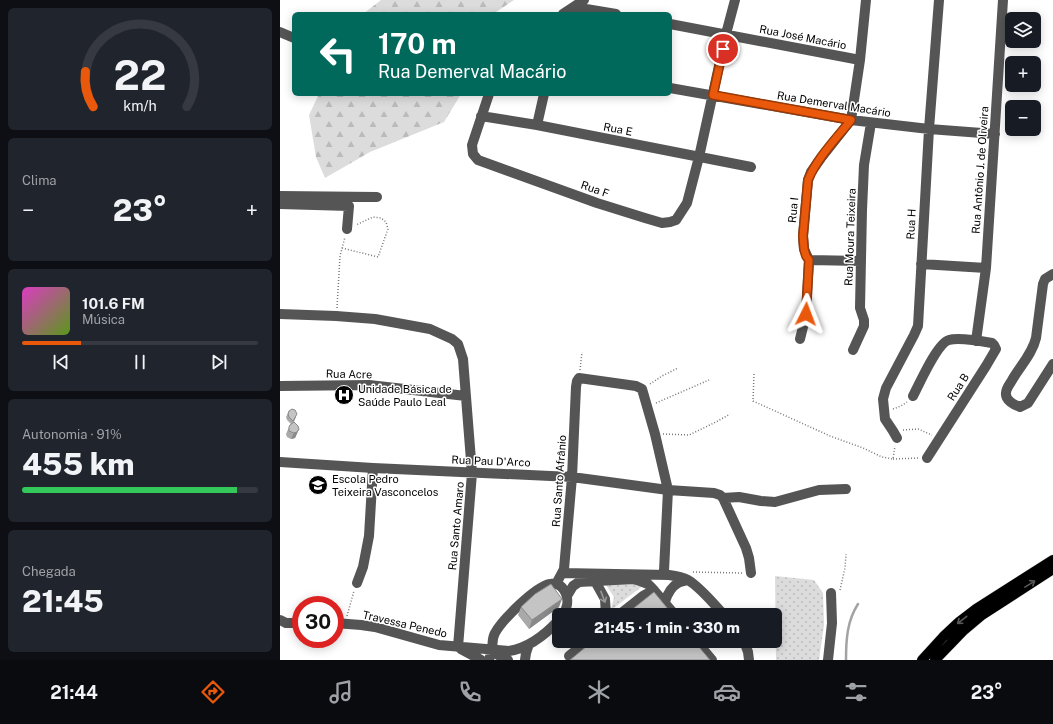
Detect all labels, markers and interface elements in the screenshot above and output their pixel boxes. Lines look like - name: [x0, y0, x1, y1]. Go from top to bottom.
- map controls: [1005, 12, 1041, 136]
- button: layers: [1005, 12, 1041, 48]
- street label: Rua José Macário: [758, 23, 848, 51]
- text: 170 m: [378, 27, 457, 60]
- icon: left: [312, 28, 364, 80]
- pin: [706, 32, 740, 66]
- icon: arrive: [712, 38, 734, 60]
- text: 22: [114, 50, 166, 99]
- button: +: [1005, 56, 1041, 92]
- text: Rua Demerval Macário: [378, 61, 566, 82]
- street label: Rua Demerval Macário: [776, 89, 892, 119]
- text: km/h: [123, 97, 157, 114]
- button: −: [1005, 100, 1041, 136]
- street label: Rua Antônio J. de Oliveira: [970, 106, 990, 234]
- street label: Rua E: [602, 120, 634, 138]
- text: Clima: [22, 173, 57, 188]
- street label: Rua F: [579, 179, 611, 199]
- street label: Rua Moura Teixeira: [842, 188, 858, 286]
- text: 23°: [113, 192, 167, 228]
- text: −: [22, 197, 34, 223]
- text: +: [246, 197, 258, 223]
- street label: Rua I: [786, 197, 800, 223]
- street label: Rua H: [904, 208, 918, 240]
- position arrow: [785, 293, 827, 335]
- text: 101.6 FM: [82, 295, 145, 312]
- text: Música: [82, 312, 125, 327]
- icon: previous: [50, 351, 72, 373]
- icon: pause: [129, 351, 151, 373]
- icon: next: [208, 351, 230, 373]
- street label: Rua Acre: [326, 368, 372, 380]
- street label: Rua B: [945, 371, 971, 403]
- place label: Unidade Básica de Saúde Paulo Leal: [358, 383, 452, 408]
- hospital icon: Unidade Básica de Saúde Paulo Leal: [333, 384, 355, 406]
- text: Autonomia · 91%: [22, 427, 122, 442]
- street label: Rua Santo Afrânio: [550, 435, 568, 527]
- text: 455 km: [22, 446, 135, 482]
- street label: Rua Pau D'Arco: [451, 454, 531, 468]
- place label: Escola Pedro Teixeira Vasconcelos: [332, 473, 439, 498]
- school or university icon: Escola Pedro Teixeira Vasconcelos: [307, 474, 329, 496]
- street label: Rua Santo Amaro: [446, 481, 466, 571]
- text: Chegada: [22, 564, 76, 579]
- one-way arrow: [1024, 579, 1036, 587]
- text: 21:45: [22, 583, 104, 619]
- one-way arrow: [599, 591, 607, 603]
- speed limit sign: 30: [292, 596, 344, 648]
- street label: Travessa Penedo: [362, 608, 448, 640]
- one-way arrow: [957, 615, 968, 624]
- text: 21:45 · 1 min · 330 m: [594, 619, 740, 636]
- icon: directions: [199, 678, 227, 706]
- icon: music: [327, 678, 355, 706]
- icon: phone: [456, 678, 484, 706]
- icon: climate: [585, 678, 613, 706]
- icon: car: [713, 678, 741, 706]
- icon: filters: [842, 678, 870, 706]
- text: 21:44: [50, 682, 98, 703]
- text: 23°: [971, 682, 1003, 703]

